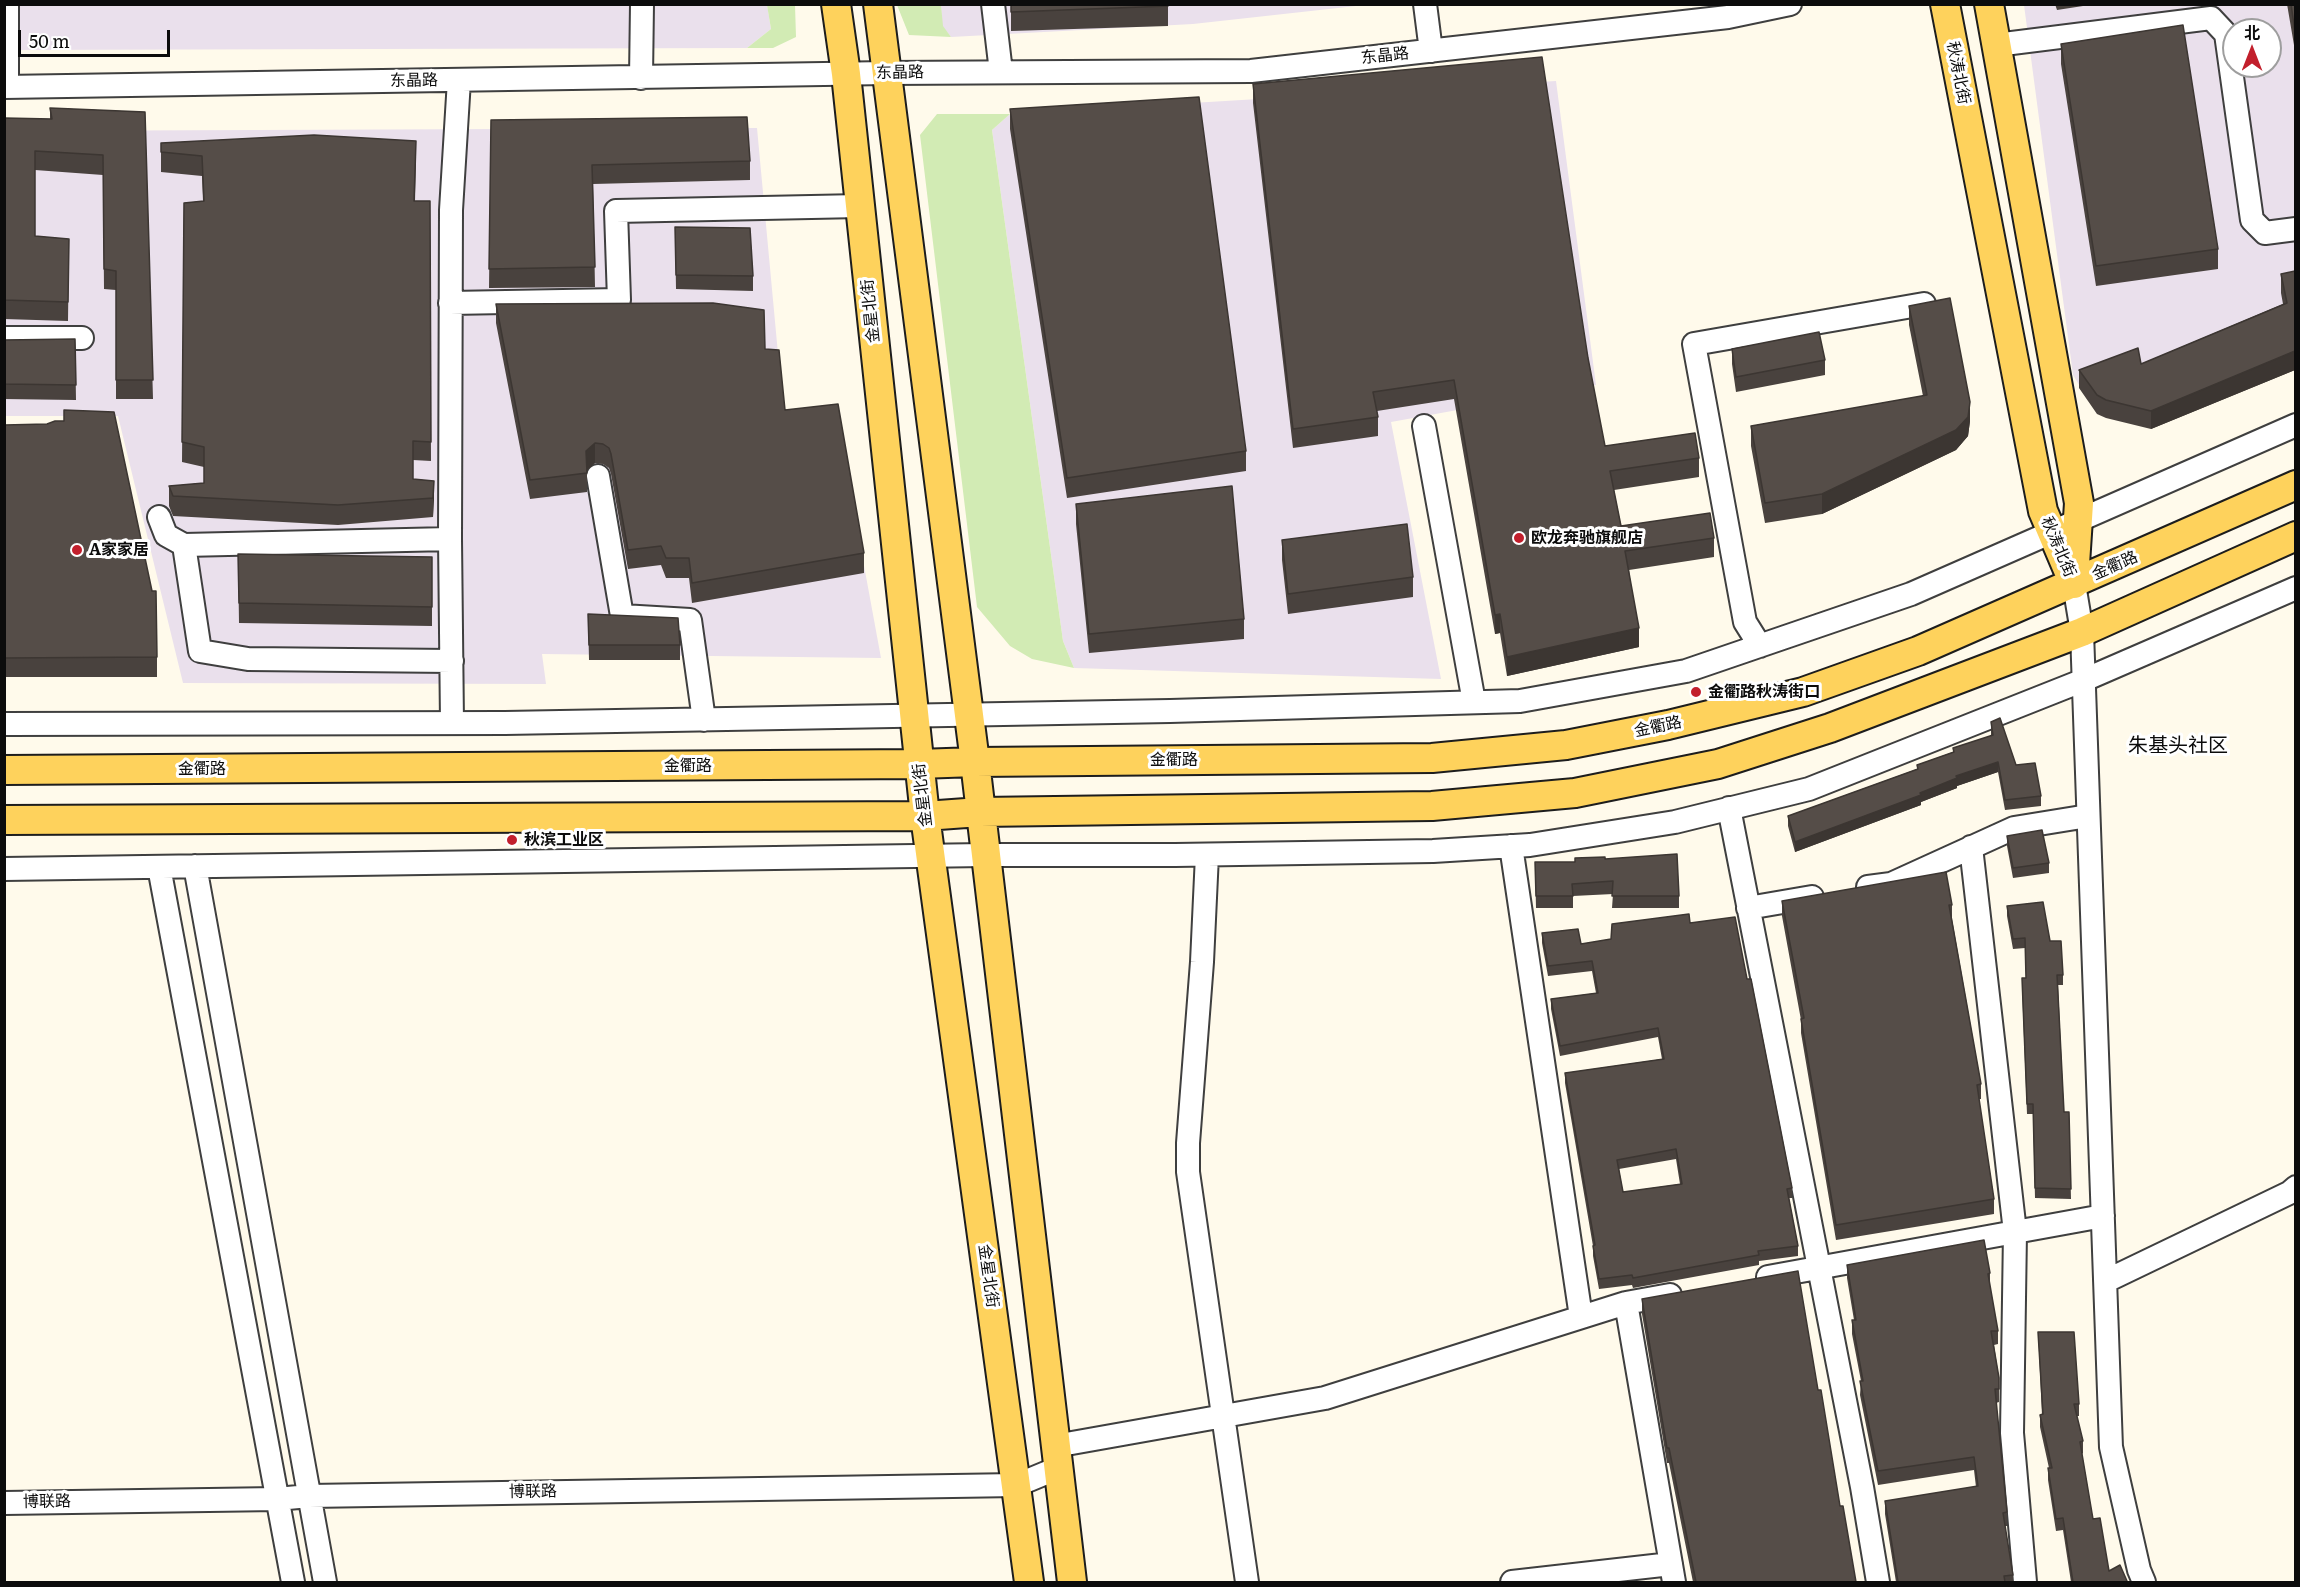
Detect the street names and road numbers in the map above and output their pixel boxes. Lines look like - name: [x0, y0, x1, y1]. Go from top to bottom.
- street label: 秋涛北街: [1942, 40, 1974, 106]
- street label: 东晶路: [1360, 44, 1410, 68]
- street label: 东晶路: [876, 63, 924, 83]
- street label: 东晶路: [390, 71, 438, 91]
- street label: 金星北街: [858, 278, 884, 344]
- street label: 秋涛北街: [2037, 514, 2079, 580]
- street label: 金衢路: [2089, 547, 2141, 585]
- street label: 金衢路: [1633, 713, 1683, 741]
- street label: 金衢路: [1150, 750, 1198, 770]
- street label: 金衢路: [664, 756, 712, 776]
- street label: 金衢路: [178, 759, 226, 779]
- street label: 金星北街: [910, 762, 936, 828]
- street label: 金星北街: [974, 1243, 1002, 1309]
- street label: 博联路: [509, 1482, 557, 1502]
- street label: 博联路: [23, 1492, 71, 1512]

